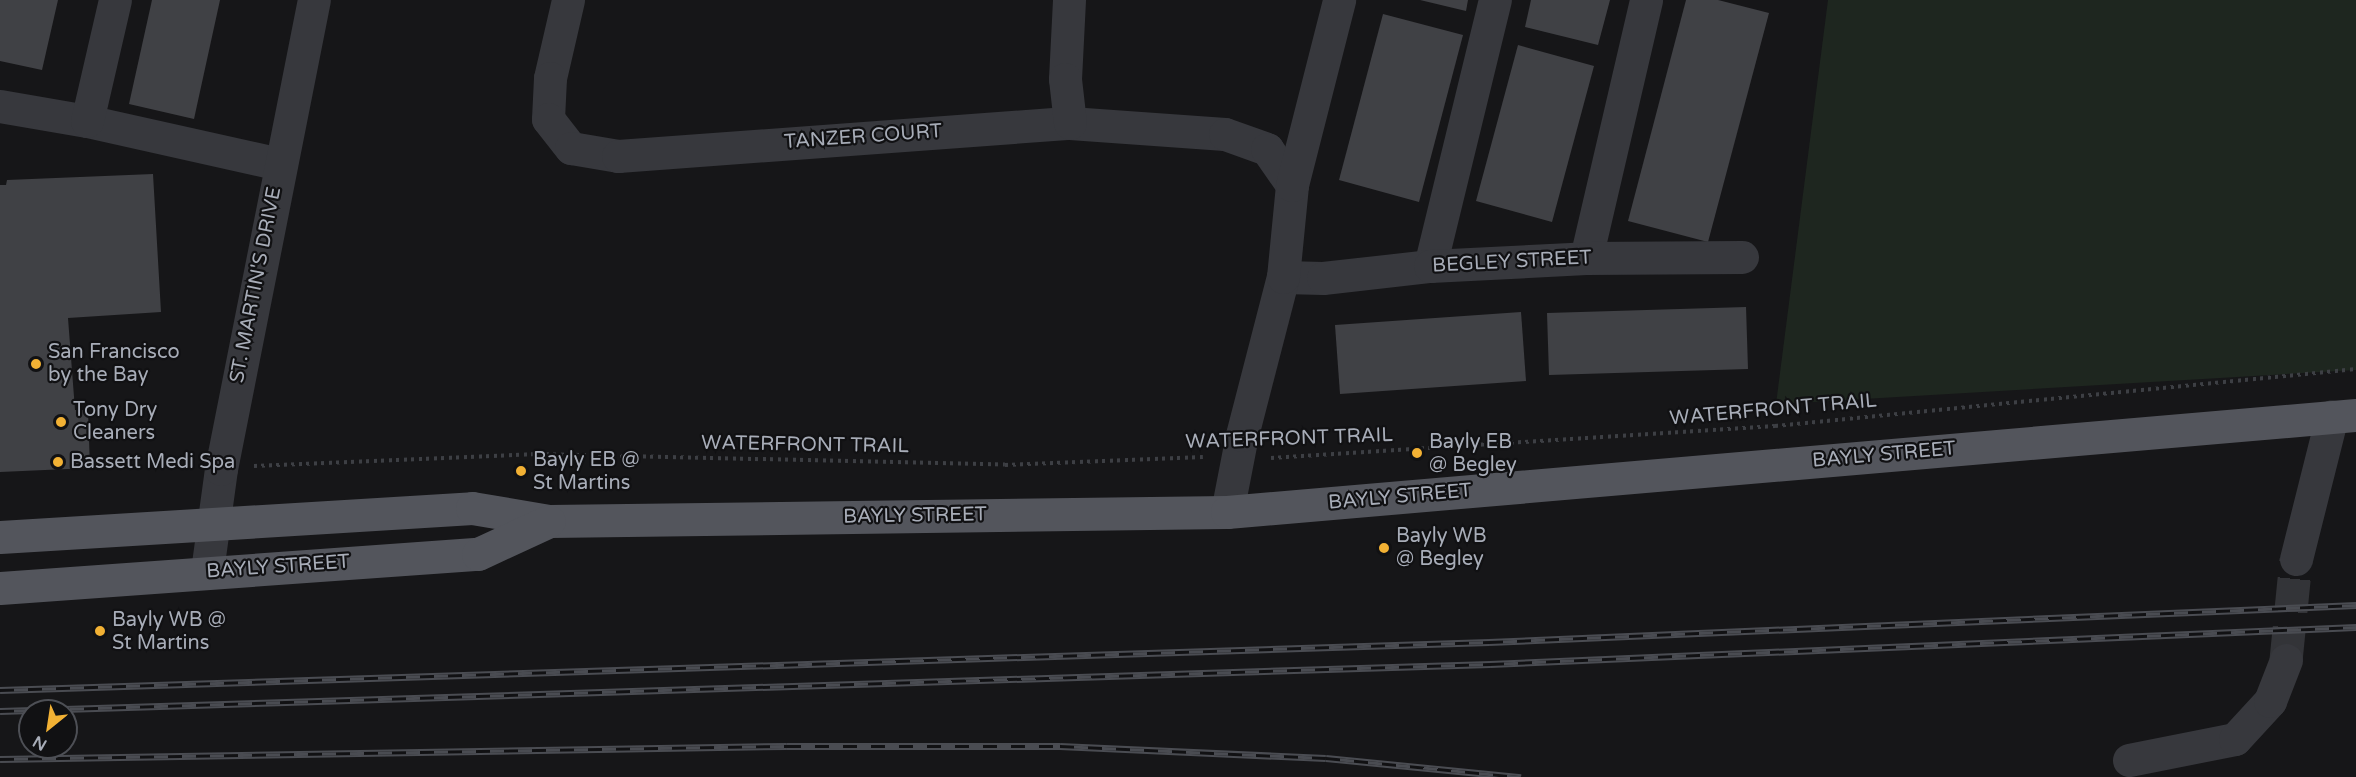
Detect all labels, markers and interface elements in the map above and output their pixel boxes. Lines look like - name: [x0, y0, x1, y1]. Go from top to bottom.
- street label: TANZER COURT: [783, 120, 943, 154]
- street label: ST. MARTIN'S DRIVE: [225, 185, 287, 385]
- street label: BEGLEY STREET: [1432, 246, 1592, 278]
- place label: San Francisco by the Bay: [48, 340, 180, 387]
- marker: San Francisco by the Bay: [29, 357, 43, 371]
- street label: WATERFRONT TRAIL: [1668, 389, 1878, 431]
- place label: Tony Dry Cleaners: [73, 398, 157, 445]
- marker: Tony Dry Cleaners: [54, 415, 68, 429]
- street label: WATERFRONT TRAIL: [1185, 423, 1393, 455]
- place label: Bayly EB @ Begley: [1429, 430, 1517, 477]
- street label: WATERFRONT TRAIL: [701, 431, 909, 459]
- street label: BAYLY STREET: [1811, 437, 1957, 473]
- marker: Bayly EB @ Begley: [1410, 446, 1424, 460]
- place label: Bayly EB @ St Martins: [533, 448, 639, 495]
- place label: Bassett Medi Spa: [70, 450, 235, 474]
- marker: Bassett Medi Spa: [51, 455, 65, 469]
- marker: Bayly EB @ St Martins: [514, 464, 528, 478]
- street label: BAYLY STREET: [1327, 479, 1473, 515]
- street label: BAYLY STREET: [843, 503, 987, 529]
- place label: Bayly WB @ Begley: [1396, 524, 1487, 571]
- marker: Bayly WB @ Begley: [1377, 541, 1391, 555]
- street label: BAYLY STREET: [205, 550, 351, 584]
- place label: Bayly WB @ St Martins: [112, 608, 226, 655]
- marker: Bayly WB @ St Martins: [93, 624, 107, 638]
- north arrow: [18, 699, 78, 759]
- text: N: [29, 731, 51, 755]

